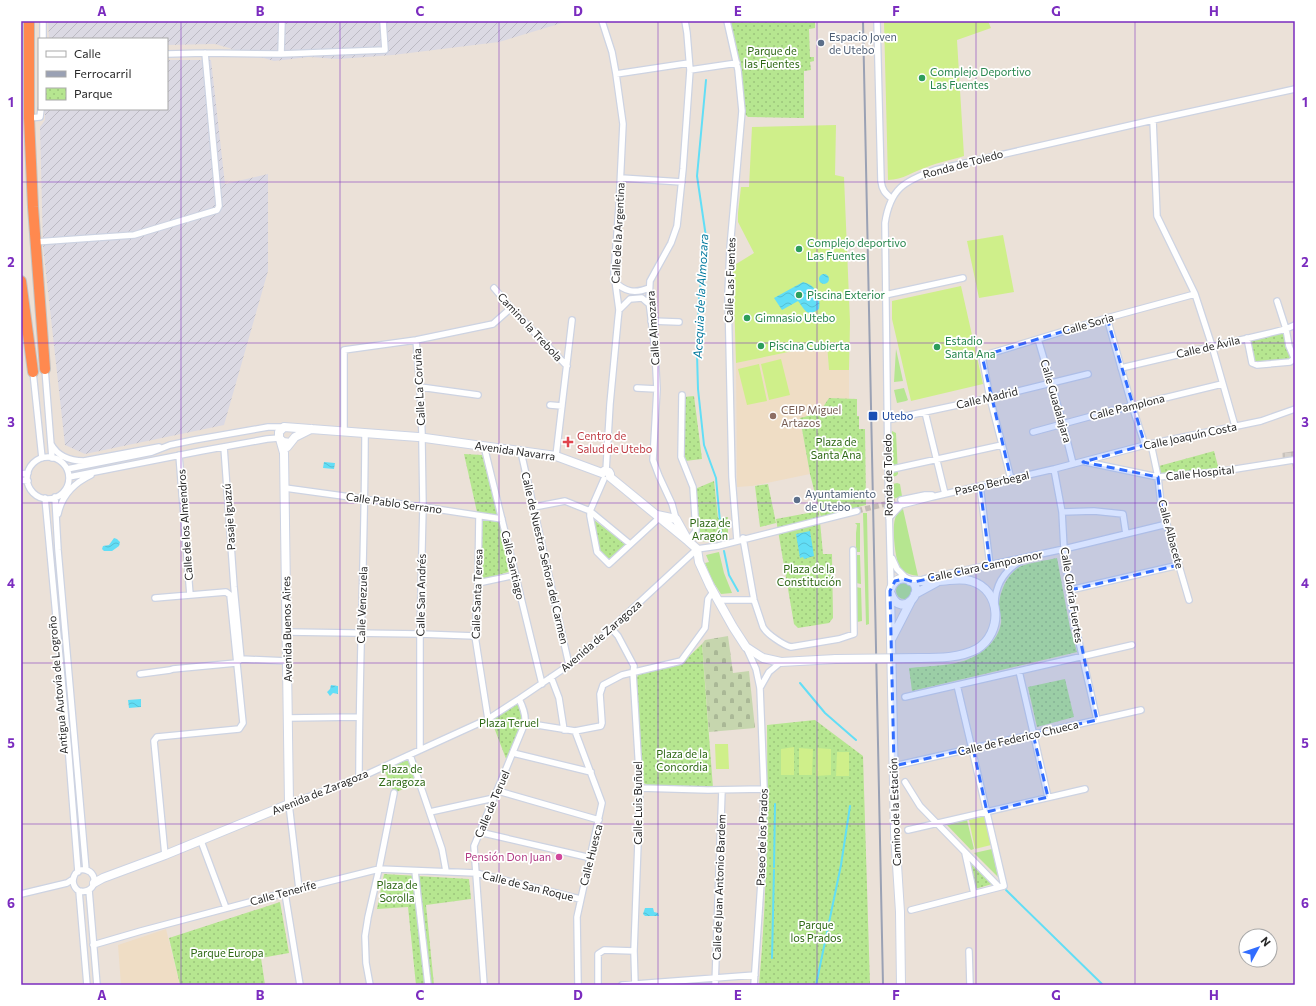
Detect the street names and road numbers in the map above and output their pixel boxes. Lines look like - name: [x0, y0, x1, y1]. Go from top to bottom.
- street label: Ronda de Toledo: [921, 146, 1005, 180]
- street label: Calle de la Argentina: [608, 182, 627, 284]
- street label: Calle Las Fuentes: [722, 237, 737, 323]
- street label: Camino la Trebola: [495, 290, 566, 364]
- street label: Calle Almozara: [643, 290, 662, 366]
- street label: Calle Soria: [1061, 310, 1115, 337]
- street label: Calle de Ávila: [1174, 332, 1241, 360]
- street label: Calle La Coruña: [410, 348, 427, 426]
- street label: Calle Guadalajara: [1038, 358, 1075, 444]
- street label: Calle Madrid: [955, 384, 1019, 411]
- street label: Calle Pamplona: [1088, 391, 1166, 422]
- street label: Calle Joaquín Costa: [1142, 419, 1238, 453]
- street label: Ronda de Toledo: [880, 433, 895, 516]
- street label: Avenida Navarra: [474, 438, 556, 463]
- street label: Calle Hospital: [1165, 462, 1235, 483]
- street label: Paseo Berbegal: [953, 468, 1030, 497]
- street label: Calle de los Almendros: [174, 469, 195, 581]
- street label: Calle de Nuestra Señora del Carmen: [519, 470, 572, 645]
- street label: Pasaje Iguazú: [220, 483, 237, 551]
- street label: Calle Pablo Serrano: [345, 489, 443, 516]
- street label: Calle Albacete: [1156, 498, 1187, 570]
- street label: Calle Santiago: [499, 529, 528, 601]
- street label: Calle Gloria Fuertes: [1058, 546, 1087, 644]
- street label: Calle Clara Campoamor: [926, 547, 1044, 584]
- street label: Calle Santa Teresa: [468, 549, 485, 639]
- street label: Calle San Andrés: [413, 554, 428, 636]
- street label: Calle Venezuela: [354, 566, 369, 644]
- street label: Avenida Buenos Aires: [279, 576, 294, 682]
- street label: Avenida de Zaragoza: [558, 597, 644, 674]
- street label: Antigua Autovía de Logroño: [45, 615, 70, 755]
- street label: Calle de Federico Chueca: [956, 717, 1079, 758]
- street label: Camino de la Estación: [886, 758, 903, 866]
- street label: Calle Luis Buñuel: [631, 761, 644, 845]
- street label: Avenida de Zaragoza: [270, 766, 370, 817]
- street label: Calle de Teruel: [471, 768, 512, 840]
- street label: Paseo de los Prados: [753, 788, 770, 886]
- street label: Calle de Juan Antonio Bardem: [709, 814, 729, 960]
- street label: Calle Huesca: [577, 823, 604, 887]
- street label: Calle de San Roque: [481, 868, 575, 903]
- street label: Calle Tenerife: [248, 877, 318, 908]

